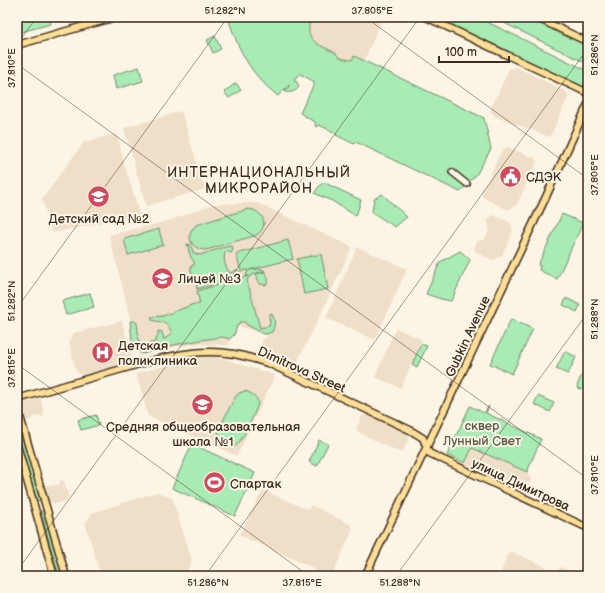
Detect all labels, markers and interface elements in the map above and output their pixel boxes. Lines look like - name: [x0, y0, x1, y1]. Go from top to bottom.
- text: 51.282°N: [205, 5, 246, 17]
- text: 37.805°E: [351, 5, 393, 17]
- text: 51.286°N: [589, 34, 601, 76]
- scale bar: [439, 38, 509, 64]
- text: 100 m: [445, 45, 477, 60]
- text: 37.810°E: [6, 48, 18, 88]
- text: 37.805°E: [589, 154, 601, 196]
- public building icon: СДЭК: [498, 163, 524, 189]
- district label: ИНТЕРНАЦИОНАЛЬНЫЙ МИКРОРАЙОН: [167, 164, 351, 197]
- place label: СДЭК: [526, 169, 562, 185]
- school or university icon: Детский сад №2: [86, 183, 112, 209]
- place label: Детский сад №2: [49, 211, 150, 227]
- school or university icon: Лицей №3: [150, 265, 176, 291]
- place label: Лицей №3: [177, 271, 241, 287]
- text: 51.282°N: [6, 281, 18, 322]
- street label: Gubkin Avenue: [442, 293, 494, 380]
- text: 51.288°N: [589, 298, 601, 340]
- place label: Детская поликлиника: [118, 338, 198, 369]
- hospital icon: Детская поликлиника: [89, 339, 115, 365]
- street label: Dimitrova Street: [255, 343, 348, 396]
- text: 37.815°E: [6, 348, 18, 388]
- school or university icon: Средняя общеобразовательная школа №1: [190, 391, 216, 417]
- park label: сквер Лунный Свет: [442, 418, 521, 449]
- place label: Средняя общеобразовательная школа №1: [106, 419, 300, 450]
- street label: улица Димитрова: [469, 455, 572, 515]
- text: 37.810°E: [589, 455, 601, 495]
- sports icon: Спартак: [201, 470, 227, 496]
- place label: Спартак: [230, 476, 282, 492]
- text: 51.286°N: [187, 577, 229, 589]
- text: 37.815°E: [282, 577, 322, 589]
- text: 51.288°N: [379, 577, 421, 589]

